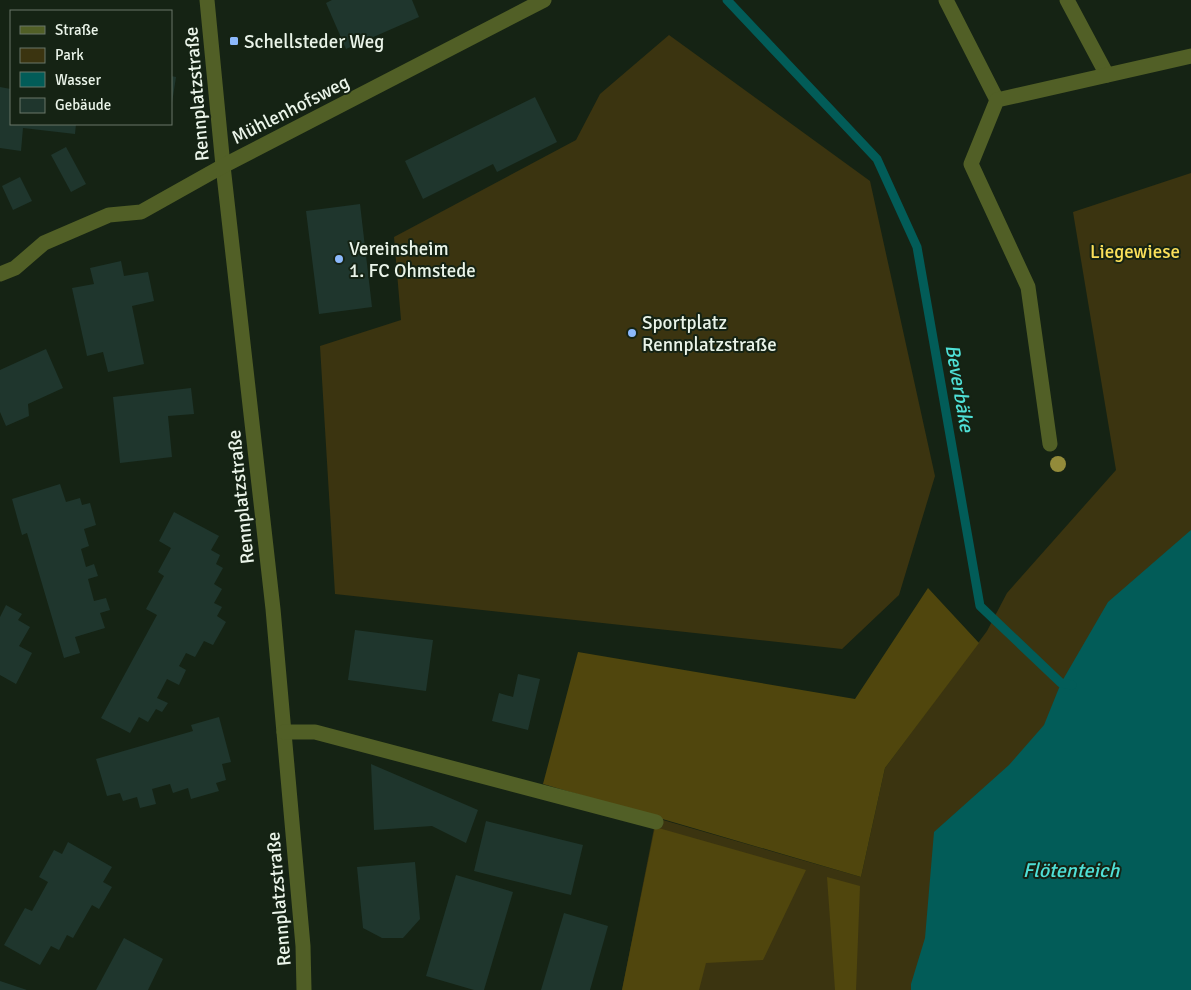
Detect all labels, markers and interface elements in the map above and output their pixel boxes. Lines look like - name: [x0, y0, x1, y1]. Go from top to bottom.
- legend: [10, 10, 172, 125]
- text: Straße: [55, 21, 99, 39]
- street label: Rennplatzstraße: [179, 26, 215, 162]
- place label: Schellsteder Weg: [244, 30, 384, 54]
- marker: Schellsteder Weg: [228, 35, 240, 47]
- text: Park: [55, 46, 84, 64]
- street label: Mühlenhofsweg: [227, 70, 353, 150]
- text: Wasser: [55, 71, 101, 89]
- text: Gebäude: [55, 96, 111, 114]
- place label: Vereinsheim 1. FC Ohmstede: [349, 237, 476, 283]
- park label: Liegewiese: [1090, 240, 1180, 264]
- marker: Vereinsheim 1. FC Ohmstede: [333, 253, 345, 265]
- place label: Sportplatz Rennplatzstraße: [642, 311, 777, 357]
- marker: Sportplatz Rennplatzstraße: [626, 327, 638, 339]
- water label: Beverbäke: [940, 342, 980, 435]
- street label: Rennplatzstraße: [222, 429, 260, 565]
- street label: Rennplatzstraße: [261, 831, 297, 967]
- water label: Flötenteich: [1023, 858, 1120, 883]

